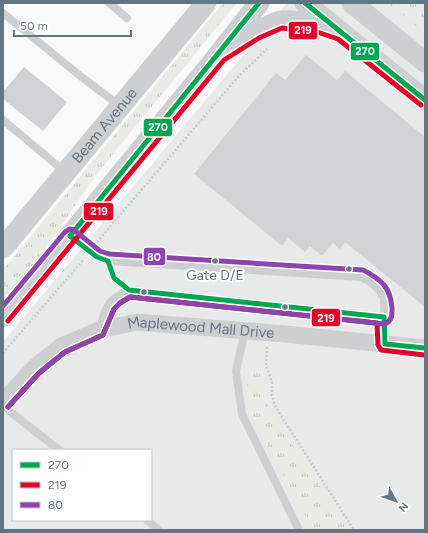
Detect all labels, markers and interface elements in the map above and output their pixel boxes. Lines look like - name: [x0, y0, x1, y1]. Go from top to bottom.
- scale bar: [14, 12, 131, 38]
- text: 50 m: [20, 19, 48, 33]
- line badge: 219: [288, 21, 318, 40]
- text: 219: [294, 24, 312, 37]
- line badge: 270: [350, 42, 380, 61]
- text: 270: [355, 45, 375, 58]
- street label: Beam Avenue: [68, 84, 141, 167]
- line badge: 270: [143, 118, 173, 137]
- text: 270: [148, 121, 168, 134]
- line badge: 219: [83, 202, 114, 221]
- text: 219: [90, 205, 108, 218]
- line badge: 80: [143, 247, 166, 266]
- text: 80: [147, 251, 161, 264]
- marker: Gate D/E: [210, 256, 220, 266]
- unlabelled marker: [344, 264, 354, 274]
- place label: Gate D/E: [186, 267, 244, 284]
- unlabelled marker: [139, 287, 149, 297]
- unlabelled marker: [280, 302, 290, 312]
- line badge: 219: [311, 308, 341, 327]
- text: 219: [317, 312, 335, 325]
- street label: Maplewood Mall Drive: [126, 313, 275, 342]
- legend: [12, 449, 152, 521]
- text: 270: [48, 458, 69, 472]
- text: 219: [48, 478, 67, 492]
- north arrow: [376, 481, 416, 521]
- text: 80: [48, 498, 63, 512]
- text: N: [396, 500, 411, 515]

